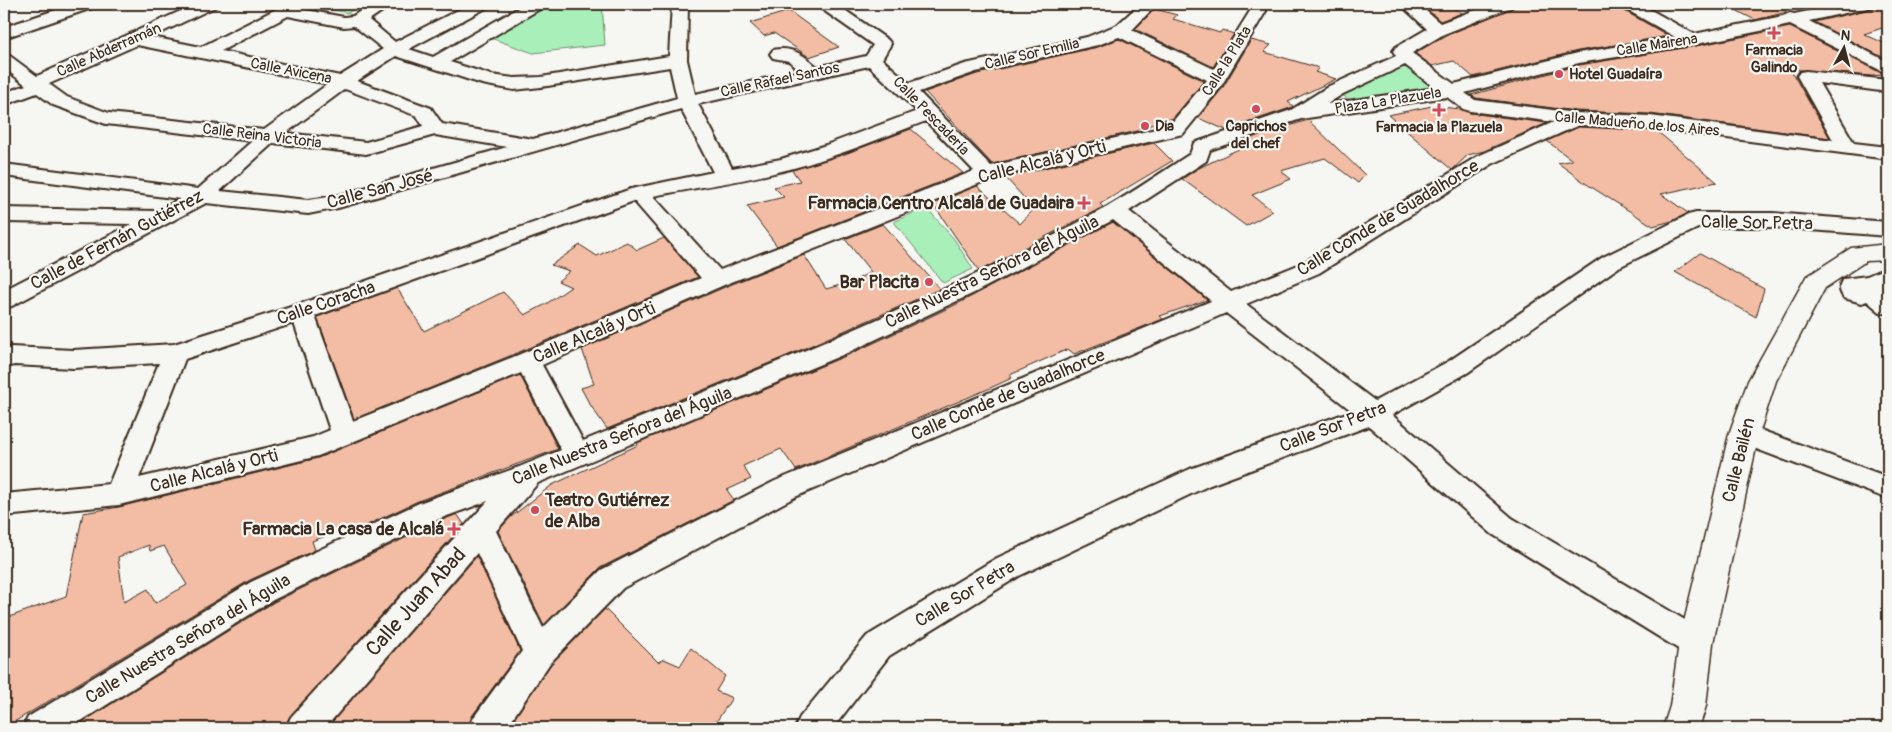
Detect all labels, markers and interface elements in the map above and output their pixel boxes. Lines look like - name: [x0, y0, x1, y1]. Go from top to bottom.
- street label: Calle Abderramán: [54, 18, 164, 82]
- street label: Calle la Plata: [1198, 22, 1256, 100]
- north arrow: [1820, 22, 1870, 72]
- marker: Farmacia Galindo: [1768, 27, 1780, 39]
- text: N: [1840, 27, 1851, 45]
- street label: Calle Mairena: [1615, 29, 1699, 61]
- street label: Calle Sor Emilia: [983, 34, 1081, 74]
- place label: Farmacia Galindo: [1745, 41, 1803, 77]
- street label: Calle Avicena: [249, 54, 333, 88]
- street label: Calle Rafael Santos: [719, 58, 841, 102]
- place label: Hotel Guadaíra: [1569, 65, 1662, 84]
- marker: Hotel Guadaíra: [1553, 68, 1565, 80]
- street label: Calle Pescadería: [889, 73, 973, 159]
- street label: Plaza La Plazuela: [1333, 83, 1443, 119]
- marker: Caprichos del chef: [1250, 103, 1262, 115]
- marker: Farmacia la Plazuela: [1433, 104, 1445, 116]
- street label: Calle Madueño de los Aires: [1554, 107, 1720, 141]
- place label: Dia: [1155, 117, 1174, 136]
- place label: Caprichos del chef: [1226, 117, 1287, 153]
- place label: Farmacia la Plazuela: [1375, 118, 1503, 137]
- street label: Calle Reina Victoria: [201, 119, 323, 153]
- marker: Dia: [1139, 120, 1151, 132]
- street label: Calle Alcalá y Orti: [976, 135, 1108, 189]
- street label: Calle Conde de Guadalhorce: [1293, 154, 1483, 282]
- street label: Calle San José: [324, 164, 436, 214]
- street label: Calle de Fernán Gutiérrez: [27, 185, 207, 295]
- place label: Farmacia Centro Alcalá de Guadaira: [808, 192, 1075, 215]
- marker: Farmacia Centro Alcalá de Guadaira: [1078, 197, 1090, 209]
- street label: Calle Nuestra Señora del Águila: [881, 210, 1103, 334]
- street label: Calle Sor Petra: [1701, 211, 1813, 235]
- place label: Bar Placita: [840, 271, 920, 294]
- street label: Calle Coracha: [274, 275, 378, 331]
- marker: Bar Placita: [923, 276, 935, 288]
- street label: Calle Alcalá y Orti: [529, 297, 659, 369]
- street label: Calle Conde de Guadalhorce: [908, 344, 1109, 446]
- street label: Calle Nuestra Señora del Águila: [509, 381, 735, 491]
- street label: Calle Sor Petra: [1277, 396, 1389, 458]
- street label: Calle Bailén: [1717, 415, 1761, 505]
- street label: Calle Alcalá y Orti: [148, 444, 280, 498]
- place label: Teatro Gutiérrez de Alba: [544, 489, 670, 533]
- marker: Teatro Gutiérrez de Alba: [529, 504, 541, 516]
- place label: Farmacia La casa de Alcalá: [242, 518, 445, 541]
- marker: Farmacia La casa de Alcalá: [448, 523, 460, 535]
- street label: Calle Juan Abad: [360, 542, 472, 662]
- street label: Calle Sor Petra: [911, 555, 1019, 633]
- street label: Calle Nuestra Señora del Águila: [81, 569, 295, 709]

